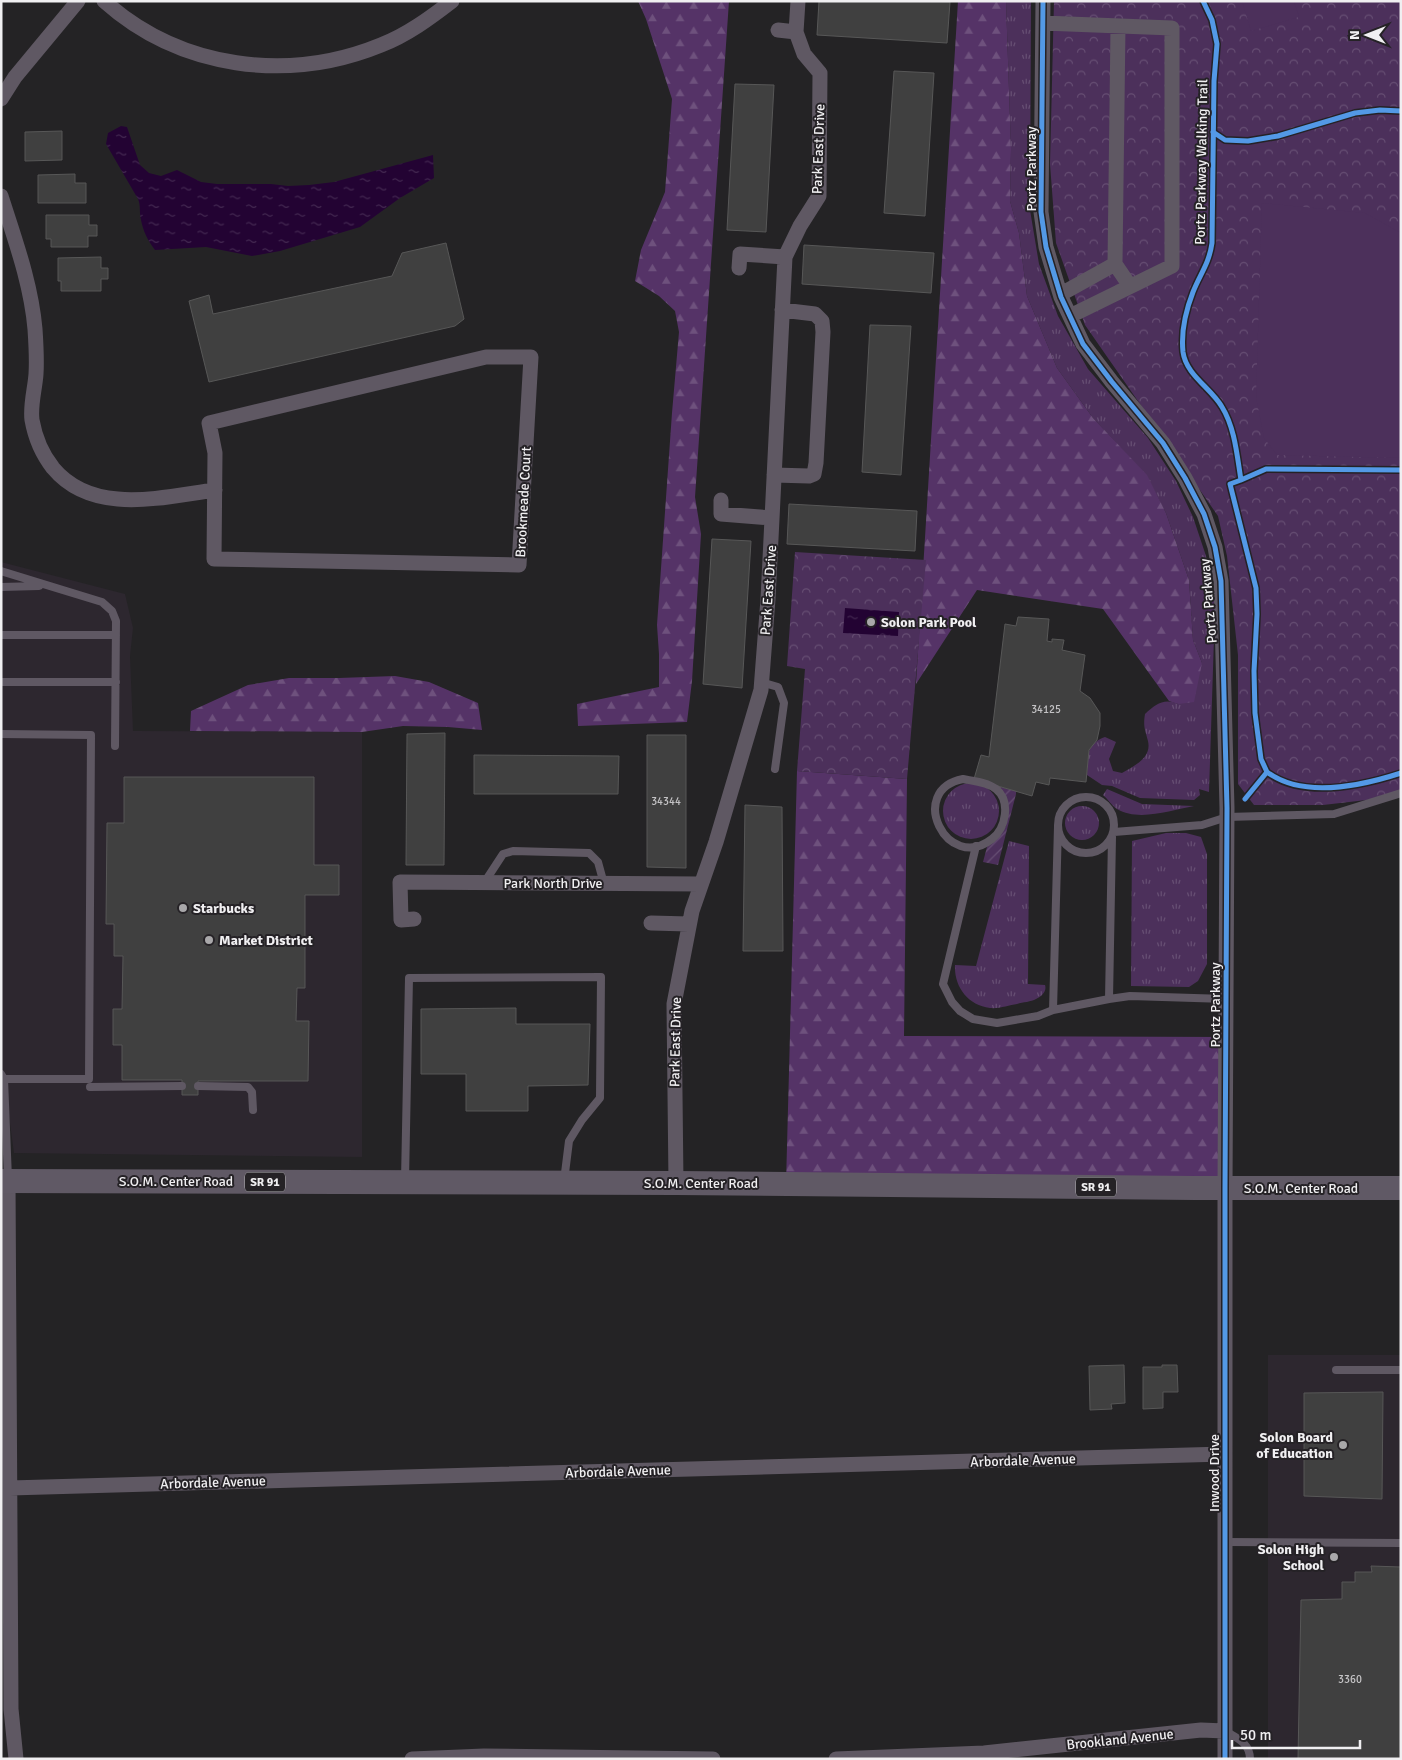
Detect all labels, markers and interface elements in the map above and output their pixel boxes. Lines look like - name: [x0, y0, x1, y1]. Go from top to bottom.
- north arrow: [1342, 10, 1392, 60]
- text: N: [1346, 30, 1363, 40]
- street label: Portz Parkway Walking Trail: [1192, 79, 1211, 245]
- street label: Park East Drive: [808, 104, 829, 194]
- street label: Portz Parkway: [1023, 126, 1040, 212]
- street label: Brookmeade Court: [512, 446, 535, 558]
- street label: Park East Drive: [757, 544, 780, 636]
- street label: Portz Parkway: [1196, 557, 1221, 644]
- place label: Solon Park Pool: [881, 614, 977, 631]
- marker: Solon Park Pool: [865, 616, 877, 628]
- house number: 34125: [1031, 703, 1061, 716]
- house number: 34344: [651, 795, 681, 808]
- street label: Park North Drive: [503, 875, 603, 892]
- place label: Starbucks: [193, 900, 254, 917]
- marker: Starbucks: [177, 902, 189, 914]
- place label: Market District: [219, 932, 313, 949]
- marker: Market District: [203, 934, 215, 946]
- street label: Portz Parkway: [1207, 962, 1224, 1048]
- street label: Park East Drive: [666, 997, 685, 1087]
- road number: SR 91: [245, 1172, 285, 1192]
- street label: S.O.M. Center Road: [119, 1173, 233, 1190]
- street label: S.O.M. Center Road: [644, 1175, 758, 1192]
- road number: SR 91: [1076, 1178, 1116, 1196]
- street label: S.O.M. Center Road: [1244, 1180, 1358, 1197]
- place label: Solon Board of Education: [1256, 1429, 1333, 1462]
- street label: Inwood Drive: [1206, 1434, 1223, 1512]
- marker: Solon Board of Education: [1337, 1439, 1349, 1451]
- street label: Arbordale Avenue: [970, 1450, 1076, 1471]
- street label: Arbordale Avenue: [565, 1461, 671, 1482]
- street label: Arbordale Avenue: [160, 1472, 266, 1493]
- place label: Solon High School: [1258, 1541, 1325, 1574]
- marker: Solon High School: [1328, 1551, 1340, 1563]
- house number: 3360: [1338, 1673, 1362, 1686]
- scale bar: [1232, 1718, 1360, 1750]
- street label: Brookland Avenue: [1066, 1725, 1174, 1754]
- text: 50 m: [1240, 1726, 1271, 1744]

